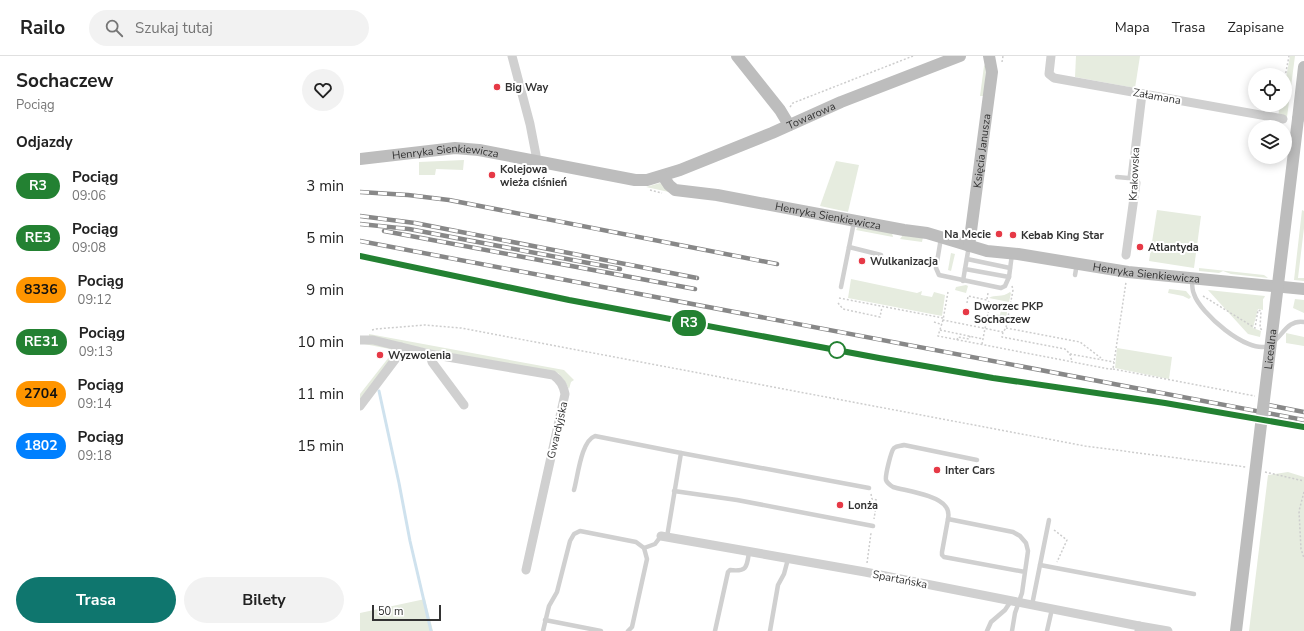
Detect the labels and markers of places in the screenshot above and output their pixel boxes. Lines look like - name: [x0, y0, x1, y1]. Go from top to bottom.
- place label: Big Way: [505, 80, 549, 95]
- marker: Big Way: [492, 82, 502, 92]
- place label: Kolejowa wieża ciśnień: [500, 162, 567, 190]
- marker: Kolejowa wieża ciśnień: [487, 170, 497, 180]
- place label: Na Mecie: [944, 227, 991, 242]
- place label: Kebab King Star: [1021, 228, 1105, 243]
- marker: Na Mecie: [994, 229, 1004, 239]
- marker: Kebab King Star: [1008, 230, 1018, 240]
- place label: Atlantyda: [1148, 240, 1199, 255]
- marker: Atlantyda: [1135, 242, 1145, 252]
- place label: Wulkanizacja: [870, 254, 938, 269]
- marker: Wulkanizacja: [857, 256, 867, 266]
- place label: Dworzec PKP Sochaczew: [974, 299, 1043, 327]
- marker: Dworzec PKP Sochaczew: [961, 307, 971, 317]
- unlabelled marker: [828, 341, 846, 359]
- place label: Wyzwolenia: [388, 348, 451, 363]
- marker: Wyzwolenia: [375, 350, 385, 360]
- place label: Inter Cars: [945, 463, 995, 478]
- marker: Inter Cars: [932, 465, 942, 475]
- place label: Lonża: [848, 498, 878, 513]
- marker: Lonża: [835, 500, 845, 510]

